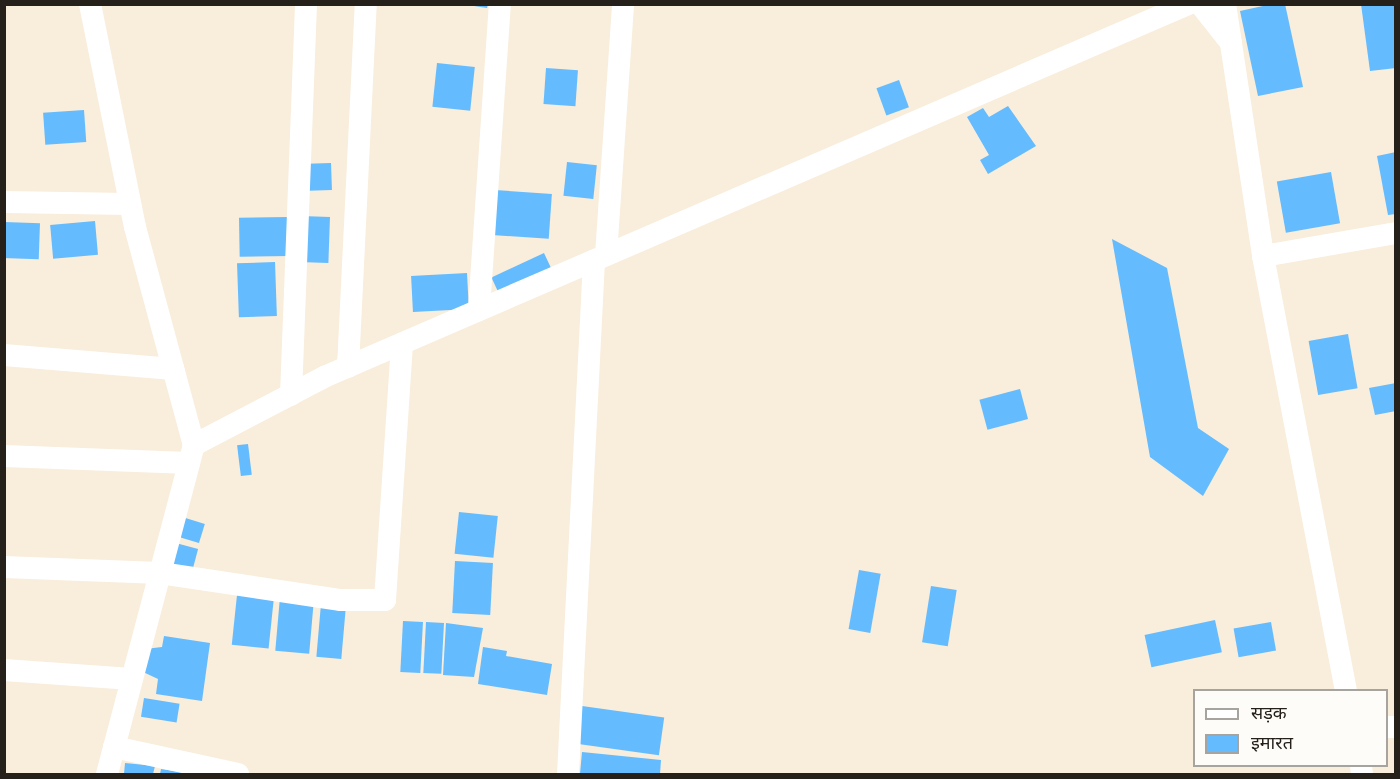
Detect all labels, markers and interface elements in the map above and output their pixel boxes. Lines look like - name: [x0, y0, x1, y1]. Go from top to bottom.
- legend: [1193, 689, 1388, 767]
- text: सड़क: [1251, 702, 1287, 724]
- text: इमारत: [1251, 732, 1293, 754]

